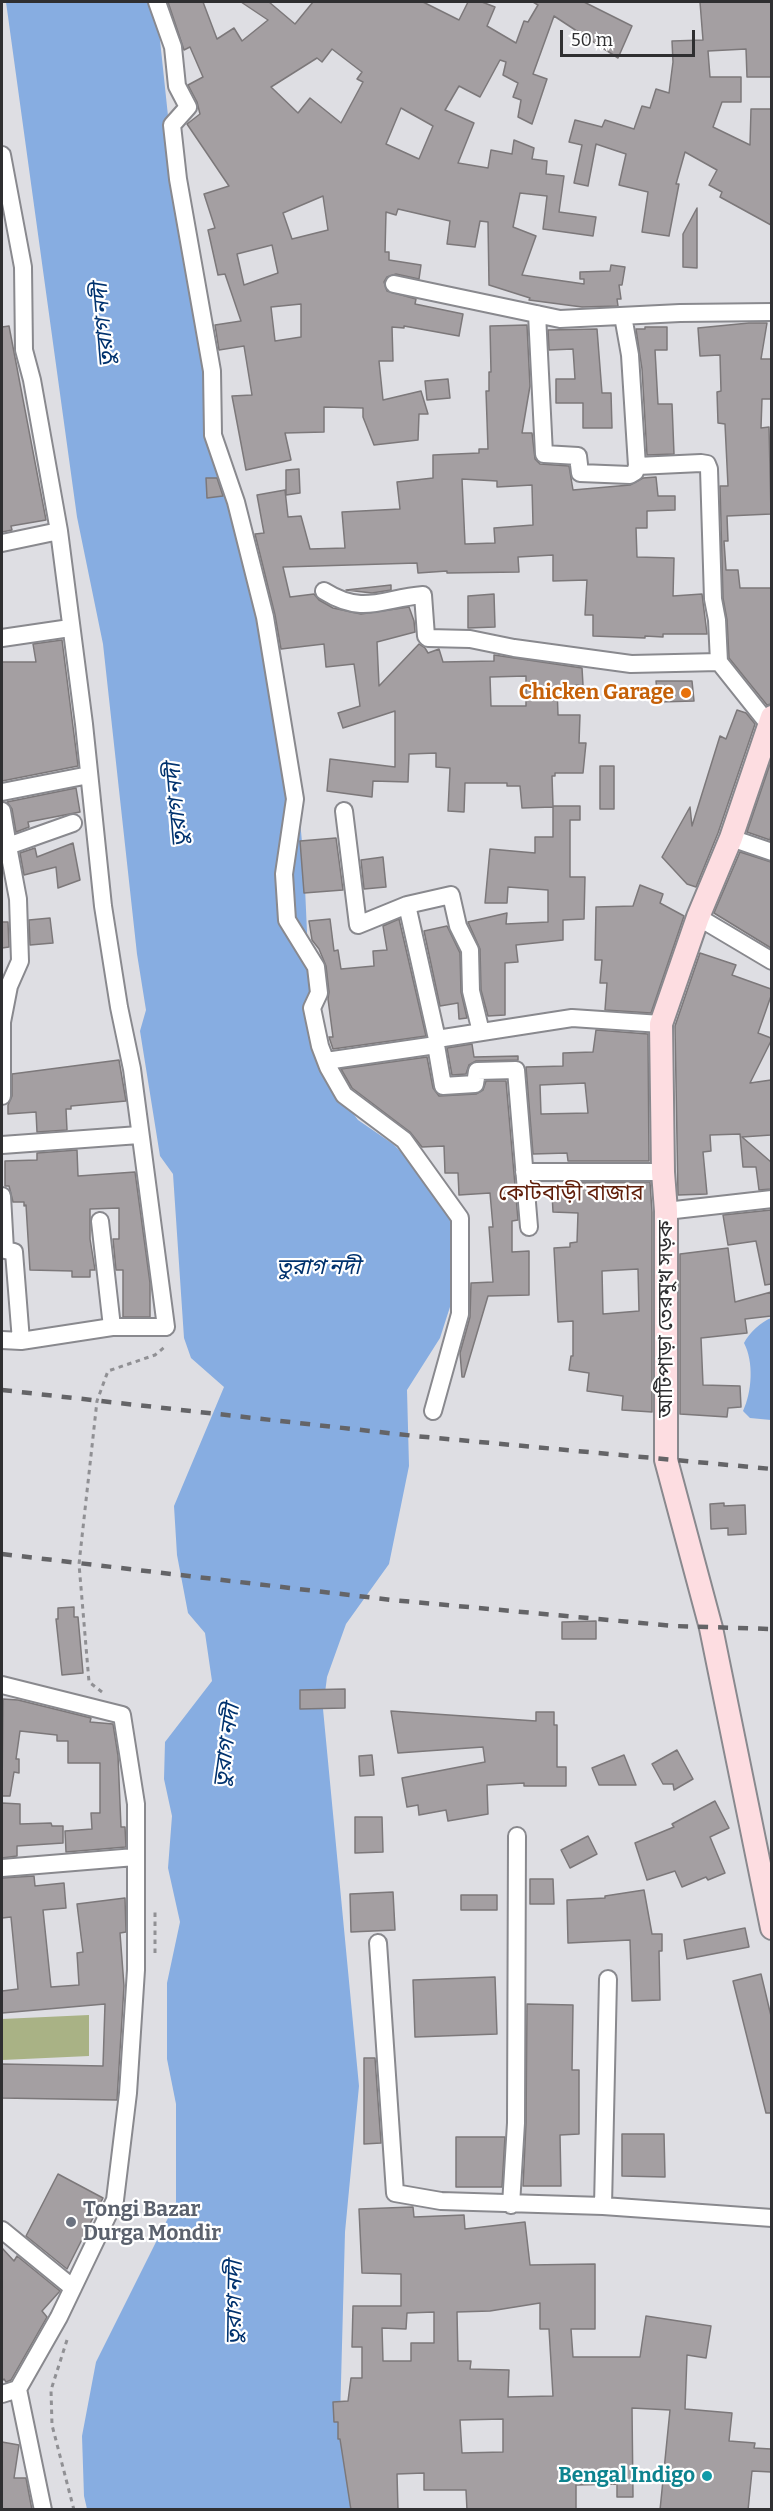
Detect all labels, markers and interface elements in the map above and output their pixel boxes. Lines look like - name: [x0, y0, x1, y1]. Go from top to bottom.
- scale bar: [563, 18, 698, 56]
- text: 50 m: [571, 29, 613, 51]
- water label: তুরাগ নদী: [87, 282, 121, 368]
- place label: Chicken Garage: [519, 680, 674, 706]
- marker: Chicken Garage: [679, 686, 693, 700]
- water label: তুরাগ নদী: [160, 762, 194, 848]
- district label: কোটবাড়ী বাজার: [498, 1181, 644, 1207]
- street label: আটিপাড়া তেরমুখ সড়ক: [653, 1220, 679, 1418]
- water label: তুরাগ নদী: [276, 1255, 360, 1281]
- water label: তুরাগ নদী: [208, 1702, 246, 1790]
- place label: Tongi Bazar Durga Mondir: [83, 2197, 221, 2247]
- marker: Tongi Bazar Durga Mondir: [64, 2215, 78, 2229]
- water label: তুরাগ নদী: [221, 2261, 249, 2345]
- place label: Bengal Indigo: [558, 2463, 695, 2489]
- marker: Bengal Indigo: [700, 2469, 714, 2483]

